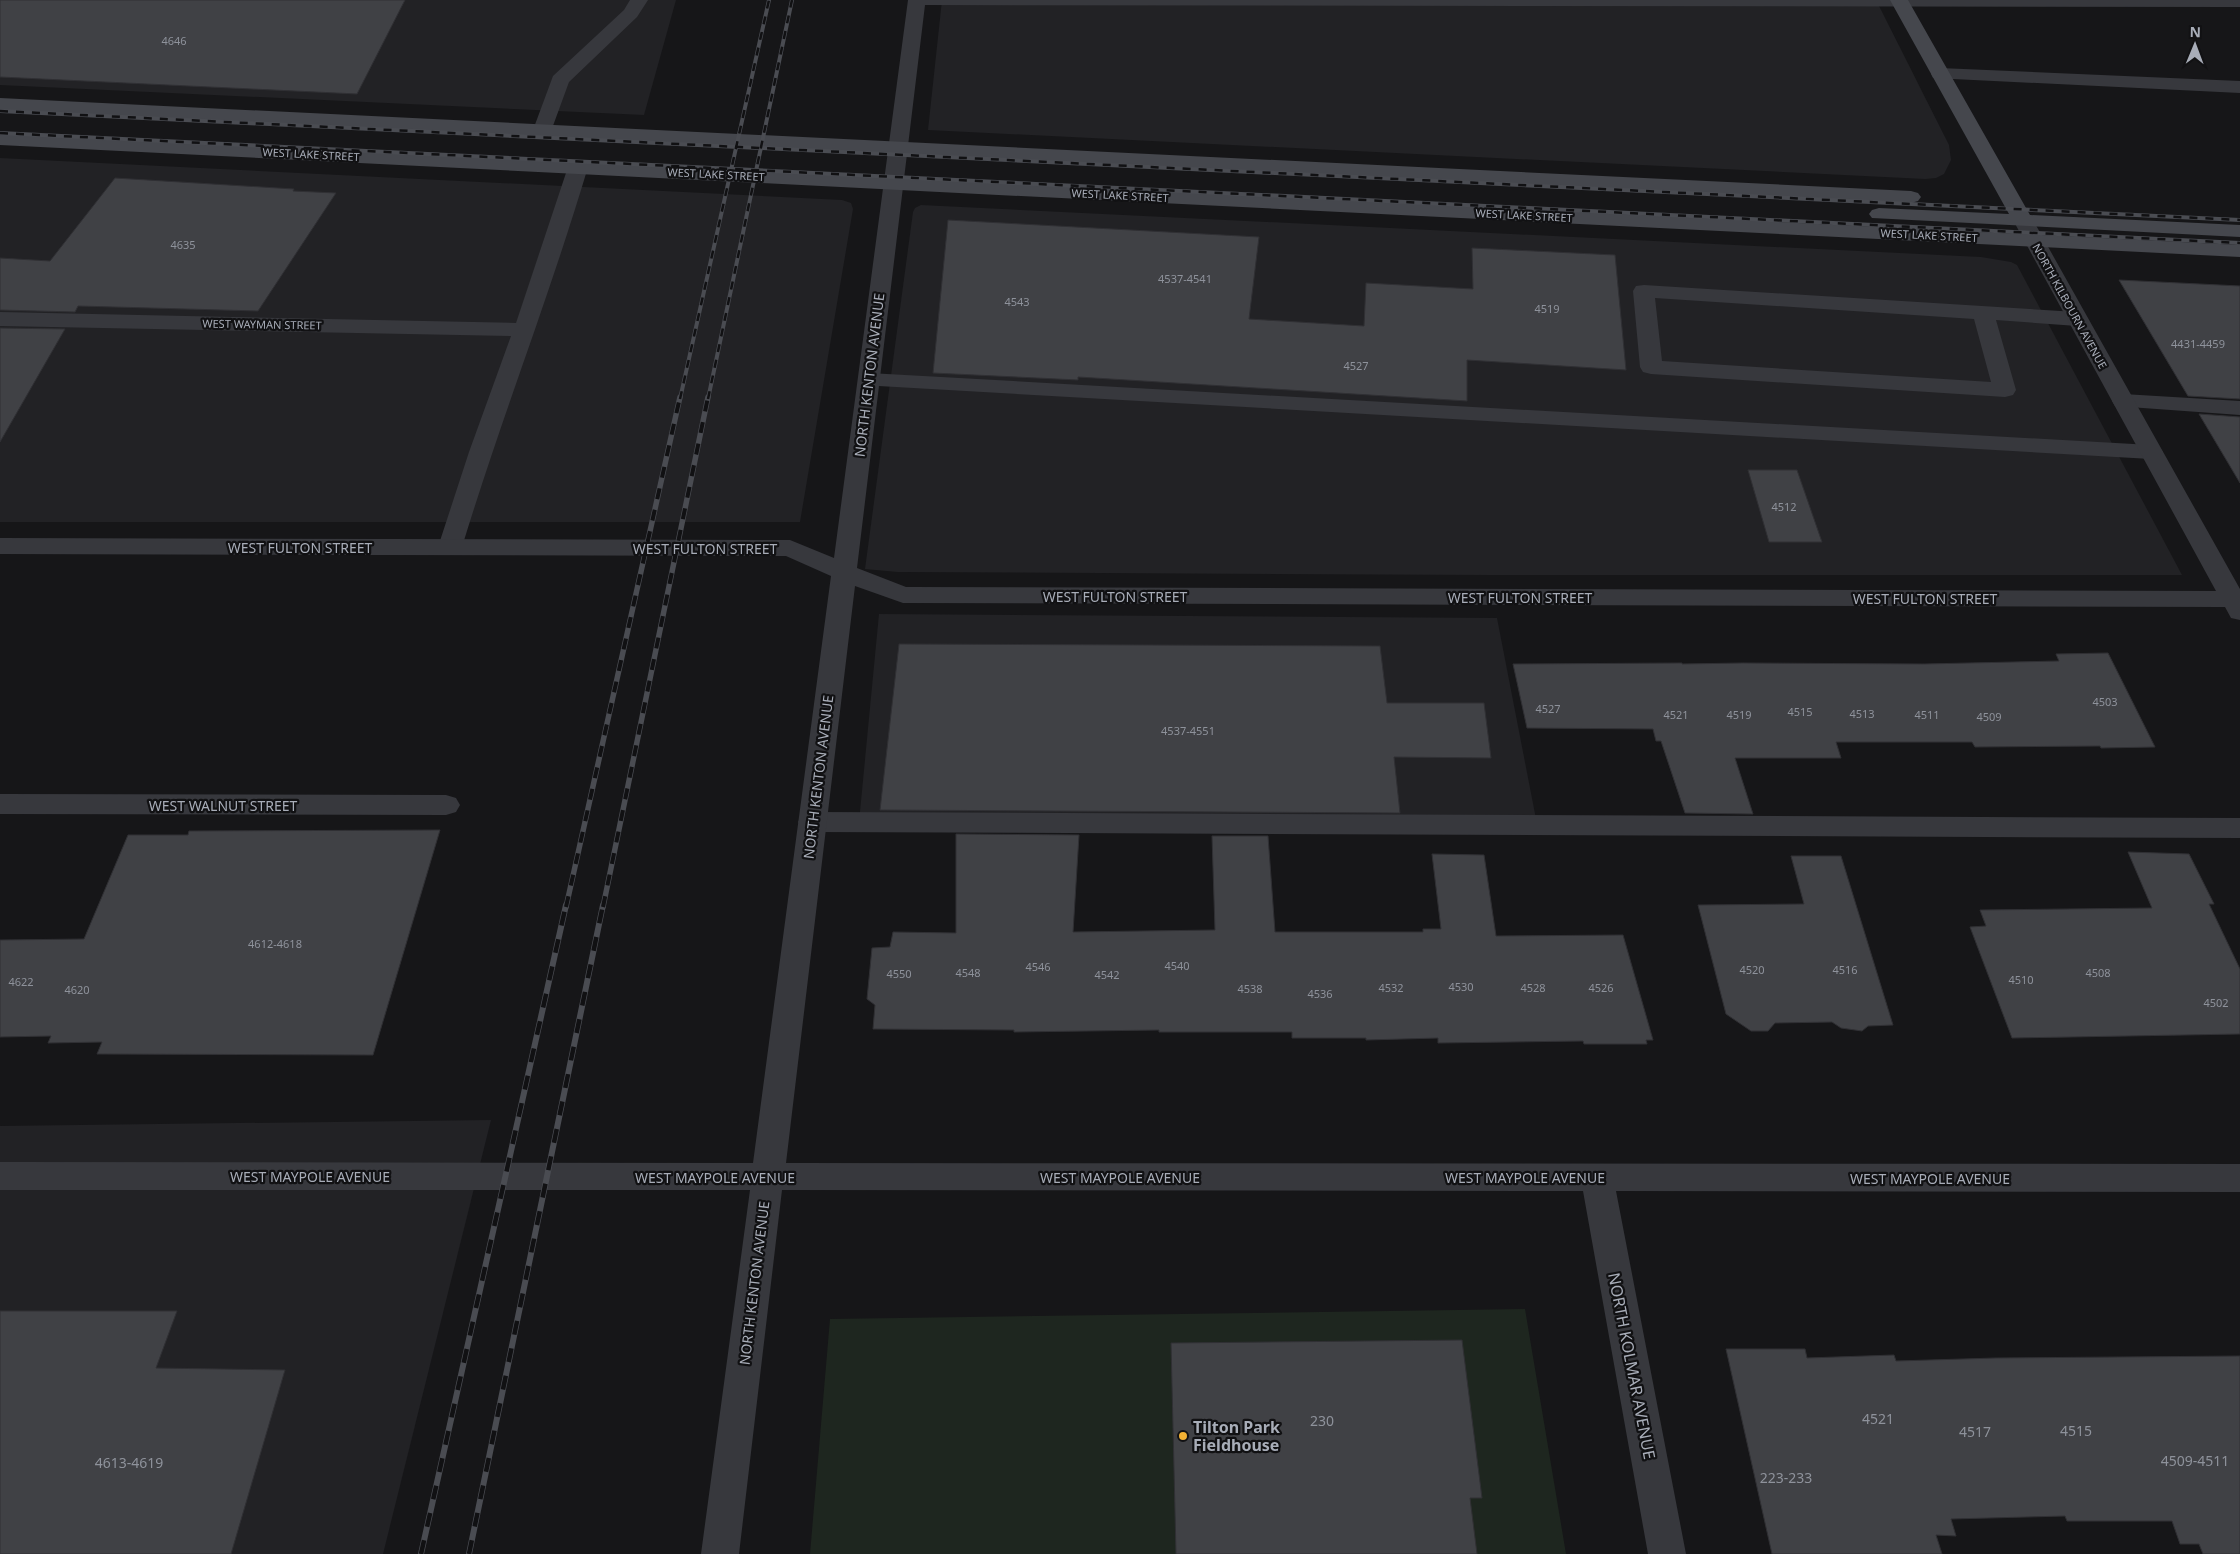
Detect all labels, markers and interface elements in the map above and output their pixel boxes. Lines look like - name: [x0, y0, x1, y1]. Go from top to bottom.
- north arrow: [2170, 20, 2220, 70]
- text: N: [2189, 22, 2201, 41]
- house number: 4646: [161, 33, 187, 48]
- street label: WEST LAKE STREET: [262, 144, 360, 164]
- street label: WEST LAKE STREET: [667, 164, 765, 184]
- street label: WEST LAKE STREET: [1071, 185, 1169, 205]
- street label: WEST LAKE STREET: [1475, 205, 1573, 225]
- street label: WEST LAKE STREET: [1880, 225, 1978, 245]
- house number: 4635: [170, 237, 196, 252]
- street label: NORTH KILBOURN AVENUE: [2029, 241, 2111, 371]
- house number: 4537-4541: [1158, 271, 1212, 286]
- street label: NORTH KENTON AVENUE: [850, 292, 888, 458]
- house number: 4543: [1004, 294, 1030, 309]
- house number: 4519: [1534, 301, 1560, 316]
- street label: WEST WAYMAN STREET: [202, 315, 322, 333]
- house number: 4431-4459: [2171, 336, 2225, 351]
- house number: 4527: [1343, 358, 1369, 373]
- house number: 4512: [1771, 499, 1797, 514]
- street label: WEST FULTON STREET: [228, 538, 373, 557]
- street label: WEST FULTON STREET: [633, 539, 778, 558]
- street label: WEST FULTON STREET: [1043, 587, 1188, 606]
- street label: WEST FULTON STREET: [1448, 588, 1593, 607]
- street label: WEST FULTON STREET: [1853, 589, 1998, 608]
- street label: NORTH KENTON AVENUE: [799, 694, 837, 860]
- house number: 4503: [2092, 694, 2118, 709]
- house number: 4527: [1535, 701, 1561, 716]
- house number: 4515: [1787, 704, 1813, 719]
- house number: 4513: [1849, 706, 1875, 721]
- house number: 4521: [1663, 707, 1689, 722]
- house number: 4519: [1726, 707, 1752, 722]
- house number: 4511: [1914, 707, 1940, 722]
- house number: 4509: [1976, 709, 2002, 724]
- house number: 4537-4551: [1161, 723, 1215, 738]
- street label: WEST WALNUT STREET: [149, 796, 297, 815]
- house number: 4612-4618: [248, 936, 302, 951]
- house number: 4540: [1164, 958, 1190, 973]
- house number: 4546: [1025, 959, 1051, 974]
- house number: 4520: [1739, 962, 1765, 977]
- house number: 4516: [1832, 962, 1858, 977]
- house number: 4548: [955, 965, 981, 980]
- house number: 4508: [2085, 965, 2111, 980]
- house number: 4550: [886, 966, 912, 981]
- house number: 4542: [1094, 967, 1120, 982]
- house number: 4510: [2008, 972, 2034, 987]
- house number: 4622: [8, 974, 34, 989]
- house number: 4530: [1448, 979, 1474, 994]
- house number: 4532: [1378, 980, 1404, 995]
- house number: 4528: [1520, 980, 1546, 995]
- house number: 4526: [1588, 980, 1614, 995]
- house number: 4538: [1237, 981, 1263, 996]
- house number: 4620: [64, 982, 90, 997]
- house number: 4536: [1307, 986, 1333, 1001]
- house number: 4502: [2203, 995, 2229, 1010]
- street label: WEST MAYPOLE AVENUE: [230, 1167, 390, 1186]
- street label: WEST MAYPOLE AVENUE: [635, 1168, 795, 1187]
- street label: WEST MAYPOLE AVENUE: [1040, 1168, 1200, 1187]
- street label: WEST MAYPOLE AVENUE: [1445, 1168, 1605, 1187]
- street label: WEST MAYPOLE AVENUE: [1850, 1169, 2010, 1188]
- street label: NORTH KENTON AVENUE: [735, 1200, 773, 1366]
- street label: NORTH KOLMAR AVENUE: [1603, 1271, 1661, 1461]
- house number: 4521: [1862, 1409, 1894, 1428]
- house number: 230: [1310, 1411, 1334, 1430]
- place label: Tilton Park Fieldhouse: [1193, 1416, 1280, 1456]
- house number: 4515: [2060, 1421, 2092, 1440]
- house number: 4517: [1959, 1422, 1991, 1441]
- marker: Tilton Park Fieldhouse: [1177, 1430, 1189, 1442]
- house number: 4509-4511: [2161, 1451, 2229, 1470]
- house number: 4613-4619: [95, 1453, 163, 1472]
- house number: 223-233: [1760, 1468, 1812, 1487]

